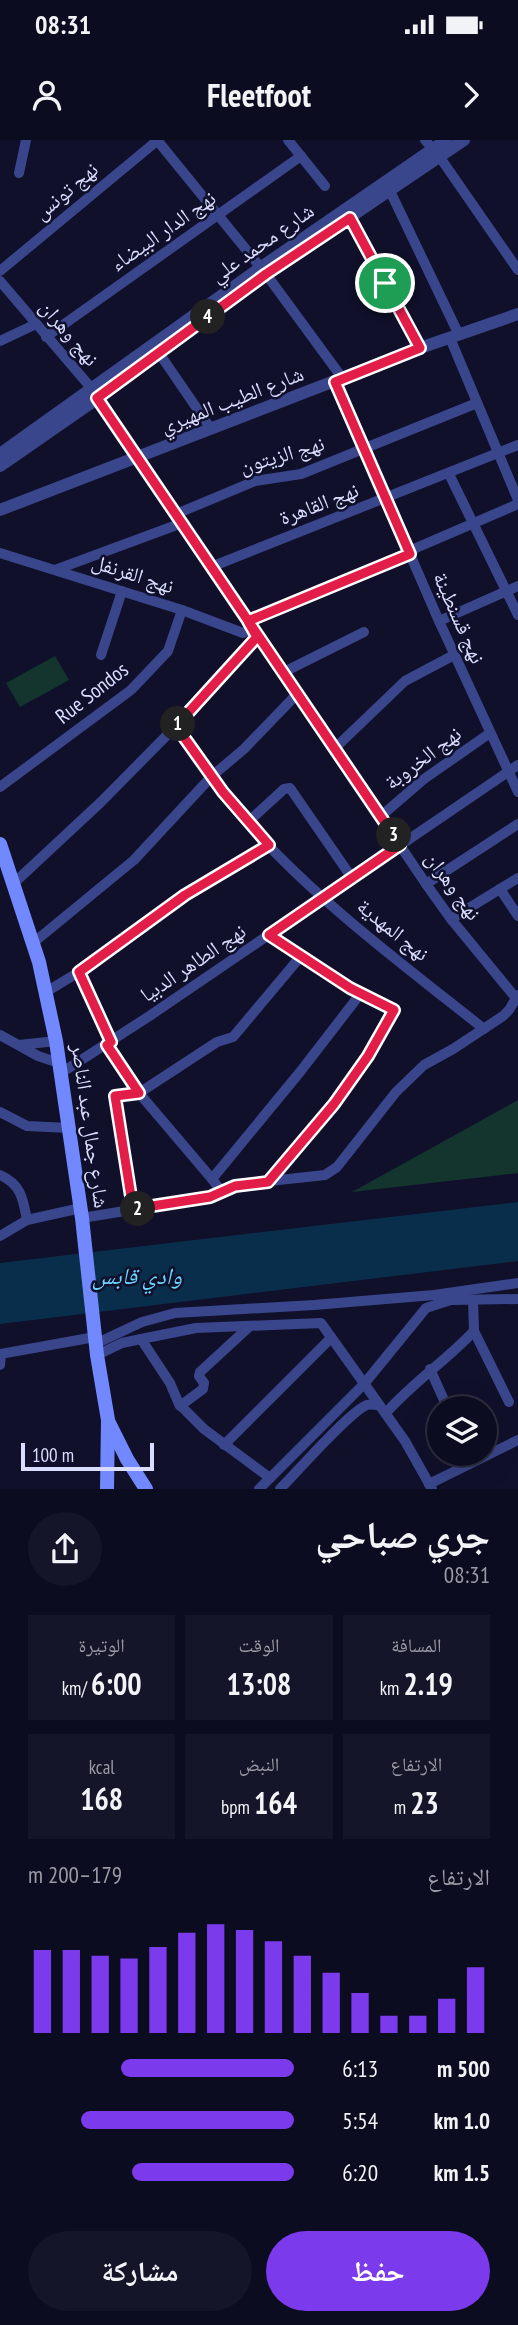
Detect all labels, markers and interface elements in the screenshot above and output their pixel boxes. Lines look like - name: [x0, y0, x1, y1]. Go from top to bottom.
- text: 08:31: [35, 8, 91, 41]
- text: Fleetfoot: [207, 74, 311, 116]
- icon: person: [28, 76, 66, 114]
- icon: forward: [452, 76, 490, 114]
- street label: نهج تونس: [28, 156, 104, 226]
- street label: نهج الدار البيضاء: [105, 184, 221, 277]
- street label: شارع محمد علي: [204, 197, 321, 291]
- pin: [355, 253, 415, 313]
- icon: arrive: [366, 264, 404, 302]
- street label: نهج وهران: [34, 294, 105, 371]
- pin: 4: [190, 300, 226, 334]
- text: 4: [203, 304, 212, 328]
- street label: شارع الطيب المهيري: [156, 360, 309, 442]
- street label: نهج الزيتون: [236, 430, 327, 479]
- street label: نهج القاهرة: [275, 476, 362, 531]
- street label: نهج القرنفل: [89, 548, 178, 599]
- street label: نهج قسنطينة: [427, 568, 492, 668]
- street label: Rue Sondos: [50, 656, 133, 729]
- pin: 1: [160, 706, 196, 742]
- text: 1: [173, 711, 182, 735]
- street label: نهج الخروبة: [379, 720, 466, 795]
- pin: 3: [376, 818, 412, 852]
- text: 3: [389, 822, 398, 846]
- street label: نهج وهران: [419, 846, 487, 925]
- street label: نهج المهدية: [352, 892, 435, 967]
- street label: نهج الطاهر الدبيا: [135, 917, 251, 1008]
- street label: شارع جمال عبد الناصر: [65, 1041, 115, 1210]
- pin: 2: [120, 1192, 156, 1226]
- text: 2: [133, 1196, 142, 1220]
- water label: وادي قابس: [92, 1261, 182, 1295]
- map controls: [427, 1396, 497, 1466]
- button: layers: [427, 1396, 497, 1466]
- scale bar: [21, 1440, 154, 1471]
- text: 100 m: [32, 1443, 74, 1467]
- text: جري صباحي: [315, 1509, 490, 1558]
- button: share: [28, 1512, 102, 1586]
- text: 08:31: [444, 1560, 490, 1589]
- text: الوتيرة: [79, 1633, 125, 1657]
- text: الوقت: [239, 1633, 279, 1657]
- text: المسافة: [391, 1633, 442, 1657]
- text: 6:00: [91, 1664, 142, 1703]
- text: 13:08: [227, 1664, 291, 1703]
- text: 2.19: [404, 1664, 453, 1703]
- text: /km: [62, 1676, 91, 1700]
- text: km: [380, 1676, 404, 1700]
- text: النبض: [239, 1752, 279, 1776]
- text: الارتفاع: [390, 1752, 442, 1776]
- text: kcal: [89, 1755, 115, 1779]
- text: 168: [80, 1779, 123, 1818]
- text: 164: [254, 1783, 297, 1822]
- text: 23: [410, 1783, 439, 1822]
- text: bpm: [221, 1795, 254, 1819]
- text: m: [394, 1795, 410, 1819]
- text: 179–200 m: [28, 1860, 122, 1889]
- text: الارتفاع: [427, 1862, 490, 1891]
- text: 6:13: [342, 2054, 378, 2083]
- text: 500 m: [437, 2054, 490, 2083]
- text: 5:54: [342, 2106, 378, 2135]
- text: 1.0 km: [434, 2106, 490, 2135]
- text: 6:20: [342, 2158, 378, 2187]
- text: 1.5 km: [434, 2158, 490, 2187]
- button: مشاركة: [28, 2231, 252, 2311]
- button: حفظ: [266, 2231, 490, 2311]

